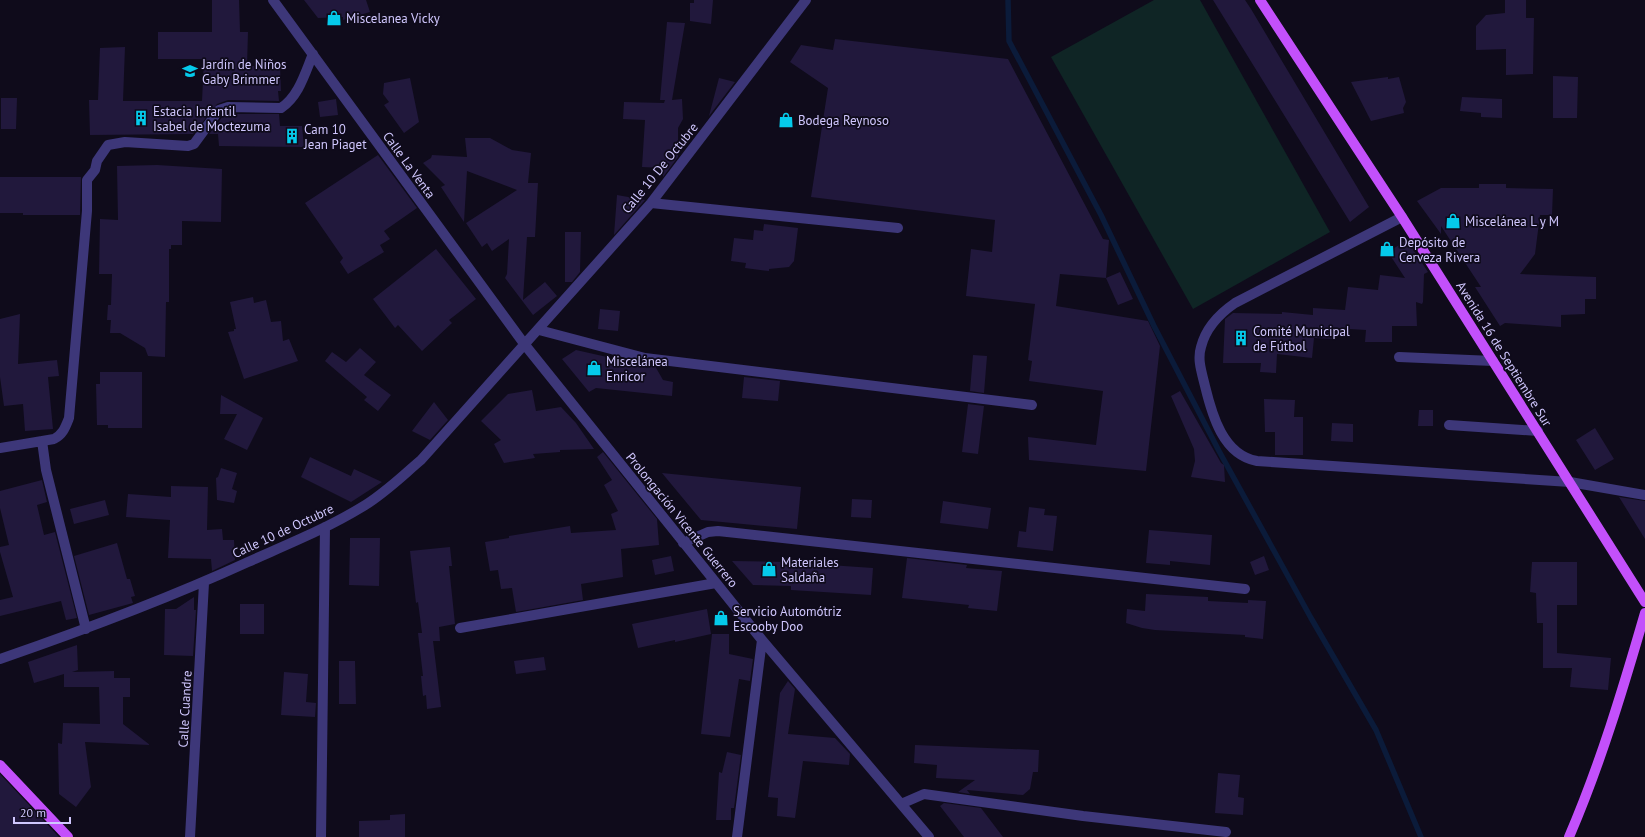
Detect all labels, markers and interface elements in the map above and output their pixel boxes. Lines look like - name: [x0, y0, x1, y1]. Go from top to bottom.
- shop icon: Miscelanea Vicky: [325, 9, 343, 27]
- place label: Miscelanea Vicky: [346, 10, 440, 27]
- place label: Jardín de Niños Gaby Brimmer: [201, 56, 287, 88]
- school or university icon: Jardín de Niños Gaby Brimmer: [181, 62, 199, 80]
- place label: Estacia Infantil Isabel de Moctezuma: [153, 103, 270, 135]
- building icon: Estacia Infantil Isabel de Moctezuma: [132, 109, 150, 127]
- shop icon: Bodega Reynoso: [777, 111, 795, 129]
- place label: Bodega Reynoso: [798, 112, 889, 129]
- street label: Calle 10 De Octubre: [618, 119, 702, 217]
- place label: Cam 10 Jean Piaget: [303, 121, 367, 153]
- building icon: Cam 10 Jean Piaget: [283, 127, 301, 145]
- street label: Calle La Venta: [379, 128, 439, 202]
- shop icon: Miscelánea L y M: [1444, 212, 1462, 230]
- place label: Miscelánea L y M: [1465, 213, 1559, 230]
- place label: Depósito de Cerveza Rivera: [1399, 234, 1480, 266]
- shop icon: Depósito de Cerveza Rivera: [1378, 240, 1396, 258]
- street label: Avenida 16 de Septiembre Sur: [1452, 278, 1556, 430]
- place label: Comité Municipal de Fútbol: [1253, 323, 1350, 355]
- building icon: Comité Municipal de Fútbol: [1232, 329, 1250, 347]
- place label: Miscelánea Enricor: [606, 353, 668, 385]
- shop icon: Miscelánea Enricor: [585, 359, 603, 377]
- street label: Prolongación Vicente Guerrero: [622, 449, 742, 591]
- street label: Calle 10 de Octubre: [229, 500, 337, 562]
- place label: Materiales Saldaña: [781, 554, 839, 586]
- shop icon: Materiales Saldaña: [760, 560, 778, 578]
- place label: Servicio Automótriz Escooby Doo: [733, 603, 842, 635]
- shop icon: Servicio Automótriz Escooby Doo: [712, 609, 730, 627]
- street label: Calle Cuandre: [174, 670, 196, 748]
- scale bar: [14, 799, 70, 825]
- text: 20 m: [20, 805, 46, 820]

